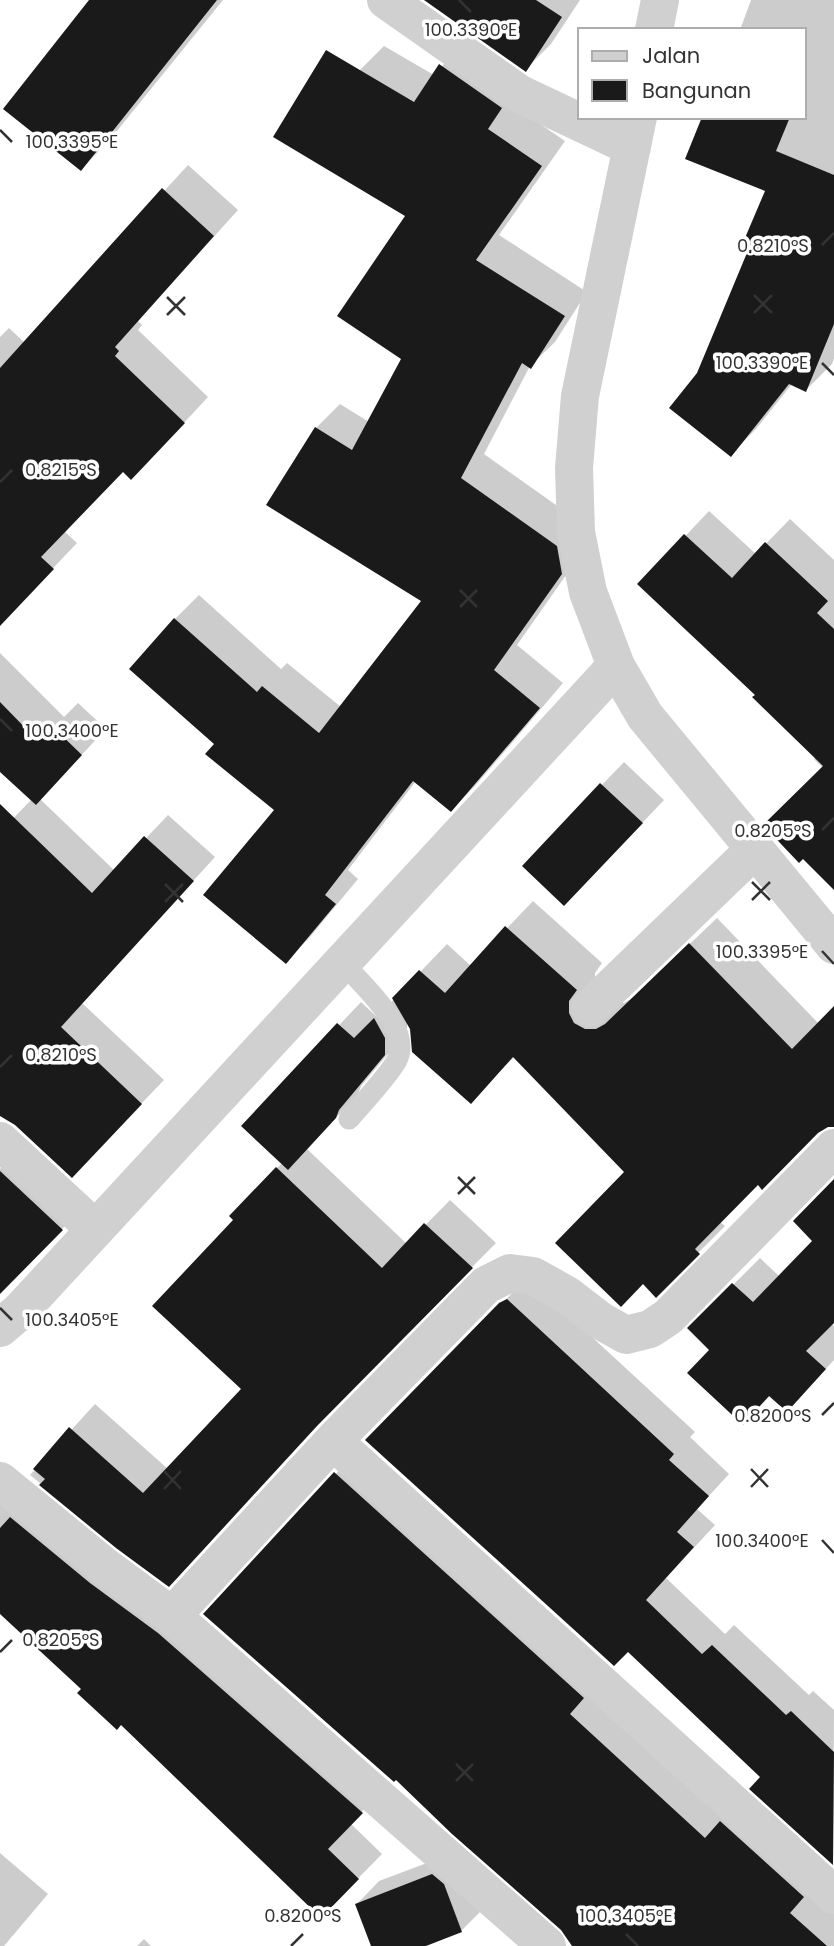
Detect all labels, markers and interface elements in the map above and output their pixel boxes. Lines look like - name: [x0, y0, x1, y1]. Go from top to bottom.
- text: 100.3390°E: [425, 17, 517, 42]
- legend: [578, 28, 806, 119]
- text: Jalan: [642, 41, 700, 70]
- text: Bangunan: [642, 76, 751, 105]
- text: 100.3395°E: [26, 129, 118, 154]
- text: 0.8210°S: [737, 233, 809, 258]
- text: 100.3390°E: [716, 350, 808, 375]
- text: 0.8215°S: [25, 457, 97, 482]
- text: 100.3400°E: [25, 718, 119, 743]
- text: 0.8205°S: [734, 818, 812, 843]
- text: 100.3395°E: [716, 939, 808, 964]
- text: 0.8210°S: [25, 1042, 97, 1067]
- text: 100.3405°E: [25, 1307, 119, 1332]
- text: 0.8200°S: [734, 1403, 812, 1428]
- text: 100.3400°E: [715, 1528, 809, 1553]
- text: 0.8205°S: [22, 1627, 100, 1652]
- text: 0.8200°S: [264, 1903, 342, 1928]
- text: 100.3405°E: [579, 1903, 673, 1928]

